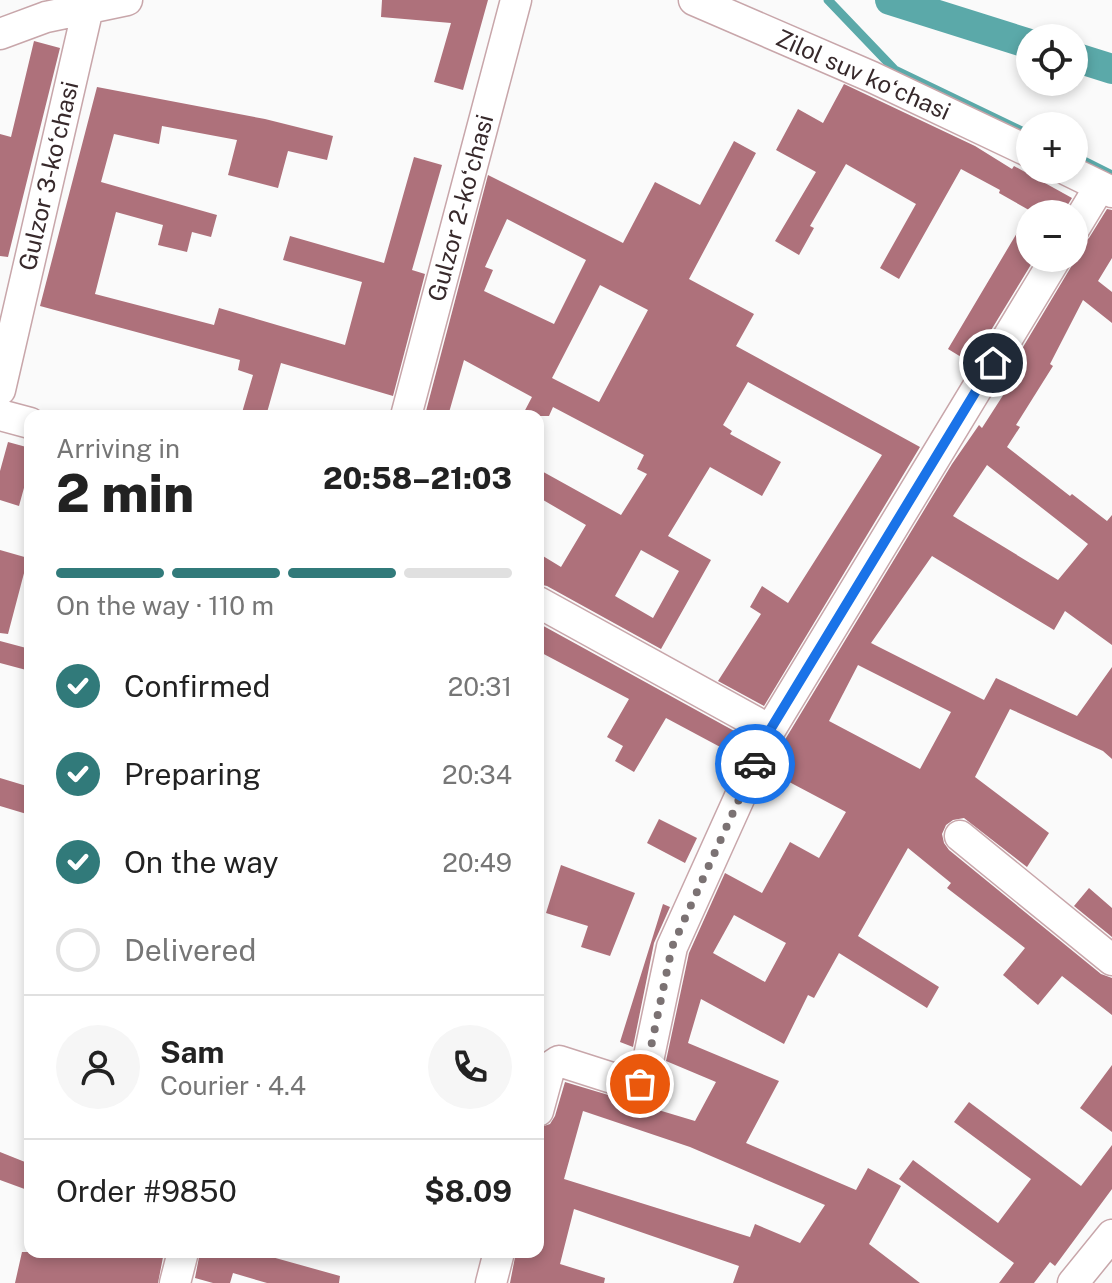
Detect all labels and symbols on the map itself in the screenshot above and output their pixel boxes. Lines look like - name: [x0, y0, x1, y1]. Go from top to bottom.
- street label: Zilol suv koʻchasi: [772, 23, 955, 125]
- street label: Gulzor 3-koʻchasi: [13, 79, 83, 273]
- street label: Gulzor 2-koʻchasi: [422, 111, 498, 304]
- pin: [959, 329, 1027, 397]
- courier: [715, 724, 795, 804]
- pin: [606, 1050, 674, 1118]

